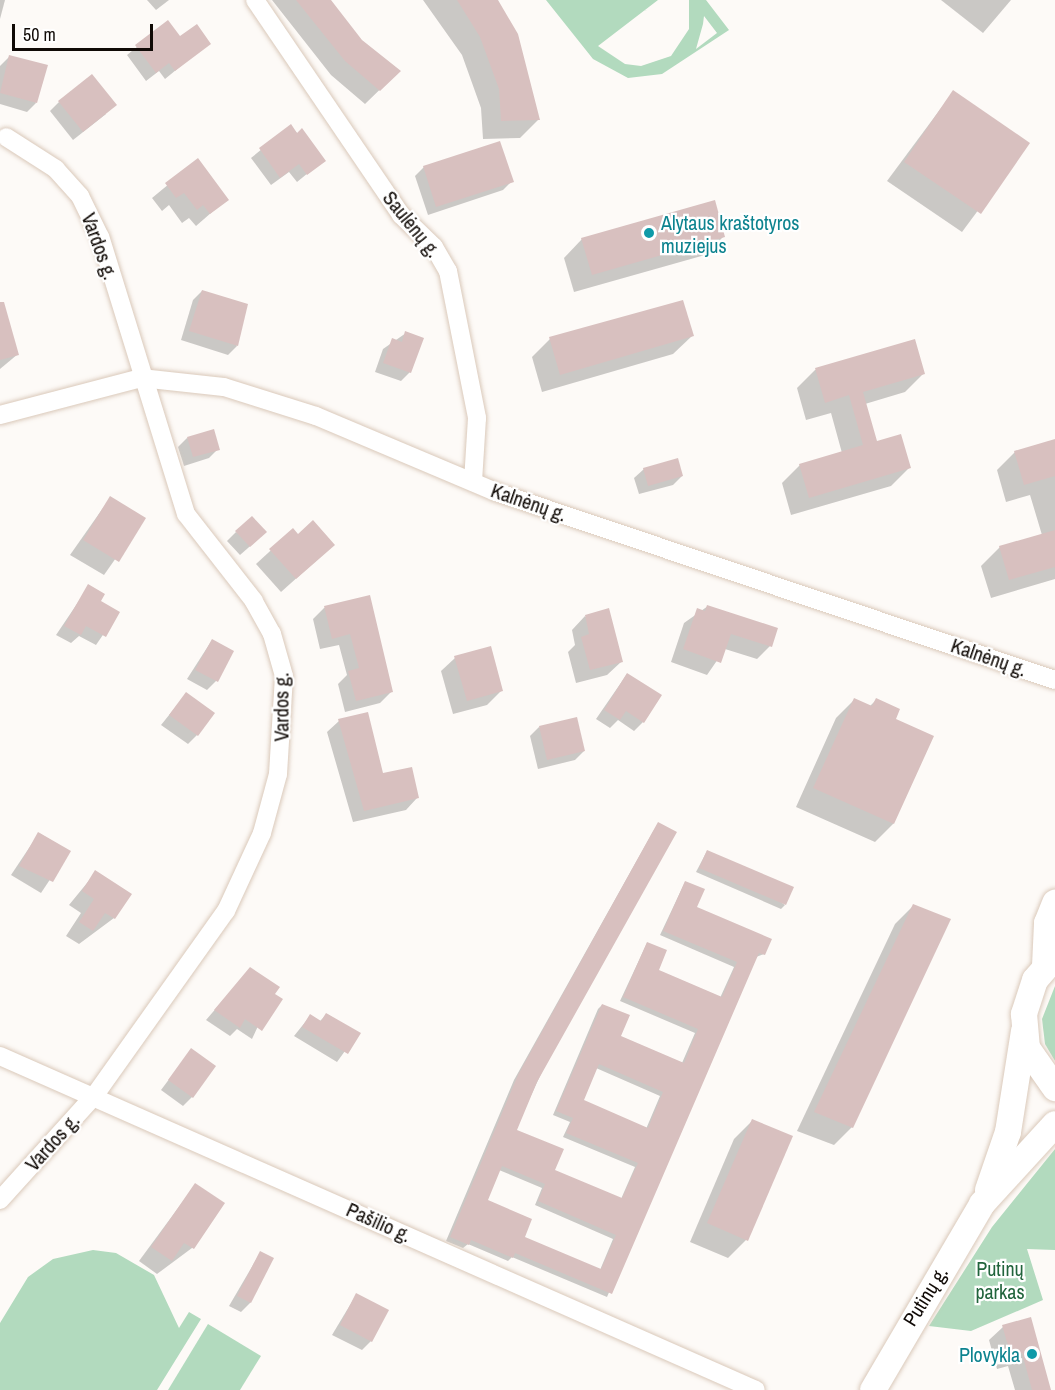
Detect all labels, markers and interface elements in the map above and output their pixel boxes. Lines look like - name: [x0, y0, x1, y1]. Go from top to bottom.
- scale bar: [15, 12, 156, 50]
- text: 50 m: [23, 22, 56, 47]
- street label: Saulėnų g.: [378, 186, 446, 262]
- street label: Vardos g.: [77, 209, 123, 283]
- place label: Alytaus kraštotyros muziejus: [661, 210, 800, 257]
- marker: Alytaus kraštotyros muziejus: [642, 226, 656, 240]
- street label: Kalnėnų g.: [488, 478, 570, 526]
- street label: Kalnėnų g.: [948, 633, 1030, 681]
- street label: Vardos g.: [269, 673, 293, 741]
- street label: Vardos g.: [20, 1108, 84, 1176]
- street label: Pašilio g.: [343, 1197, 415, 1247]
- park label: Putinų parkas: [975, 1257, 1025, 1304]
- street label: Putinų g.: [897, 1262, 953, 1330]
- place label: Plovykla: [959, 1342, 1020, 1366]
- marker: Plovykla: [1025, 1347, 1039, 1361]

